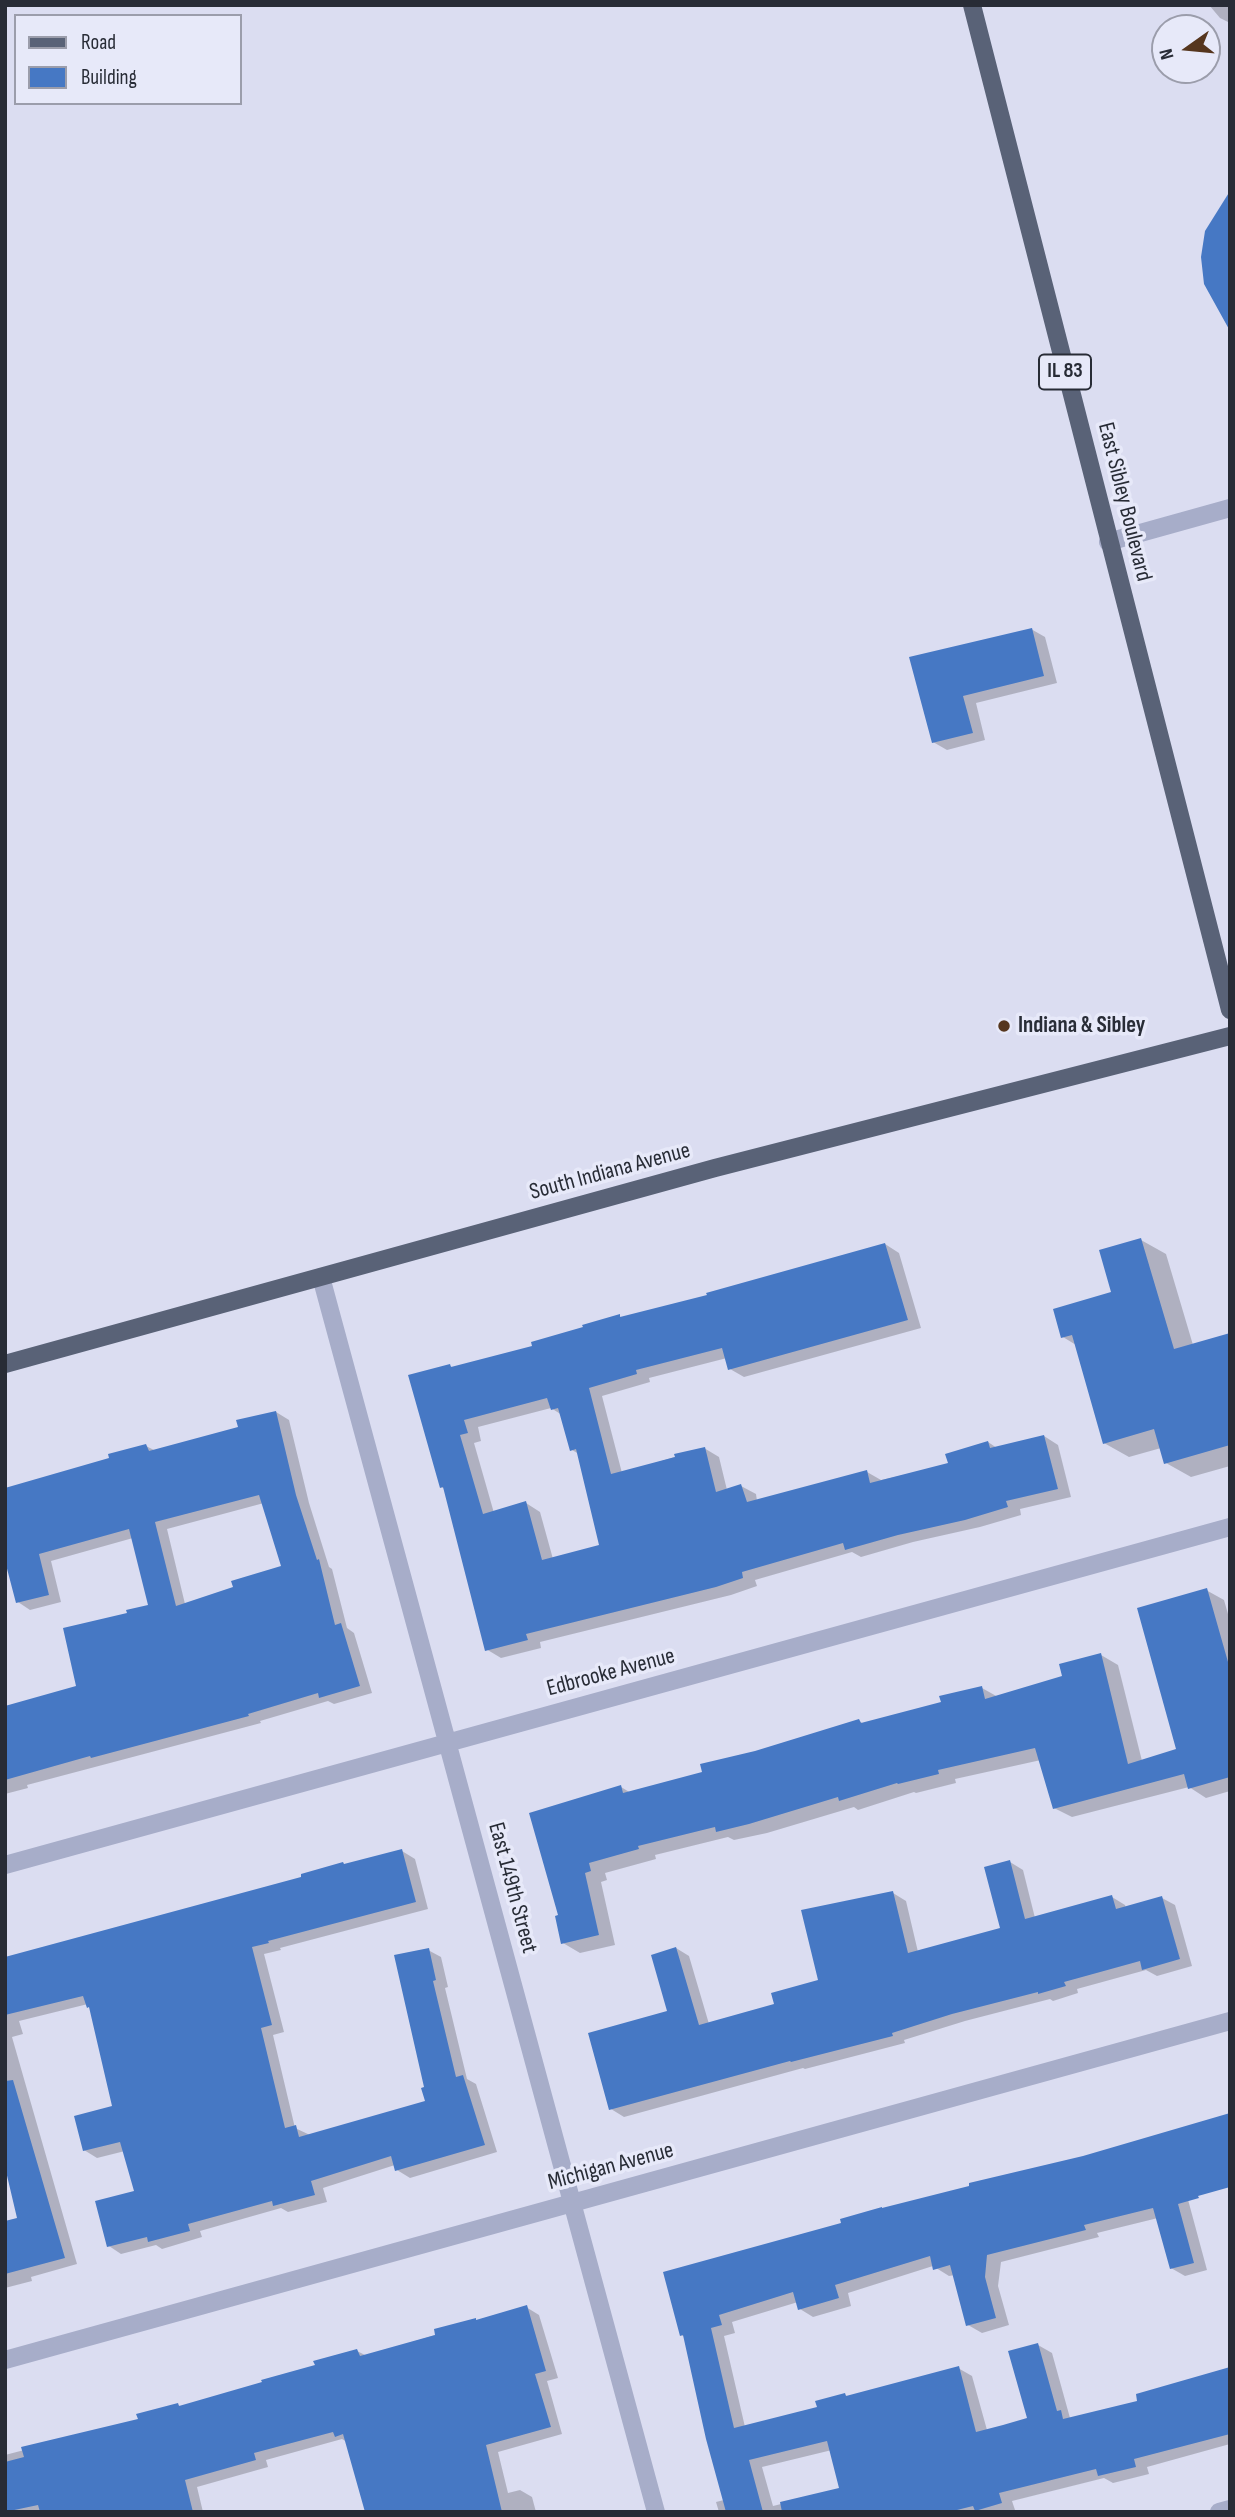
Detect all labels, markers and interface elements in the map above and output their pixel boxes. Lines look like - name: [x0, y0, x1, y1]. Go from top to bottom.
- legend: [14, 14, 242, 105]
- north arrow: [1151, 14, 1221, 84]
- text: Road: [81, 30, 116, 55]
- text: N: [1155, 46, 1180, 62]
- text: Building: [81, 65, 137, 90]
- road number: IL 83: [1039, 354, 1091, 390]
- street label: East Sibley Boulevard: [1091, 420, 1157, 584]
- place label: Indiana & Sibley: [1018, 1012, 1145, 1040]
- marker: Indiana & Sibley: [996, 1018, 1012, 1034]
- street label: South Indiana Avenue: [527, 1137, 693, 1207]
- street label: Edbrooke Avenue: [544, 1643, 678, 1703]
- street label: East 149th Street: [481, 1820, 543, 1956]
- street label: Michigan Avenue: [545, 2137, 677, 2197]

